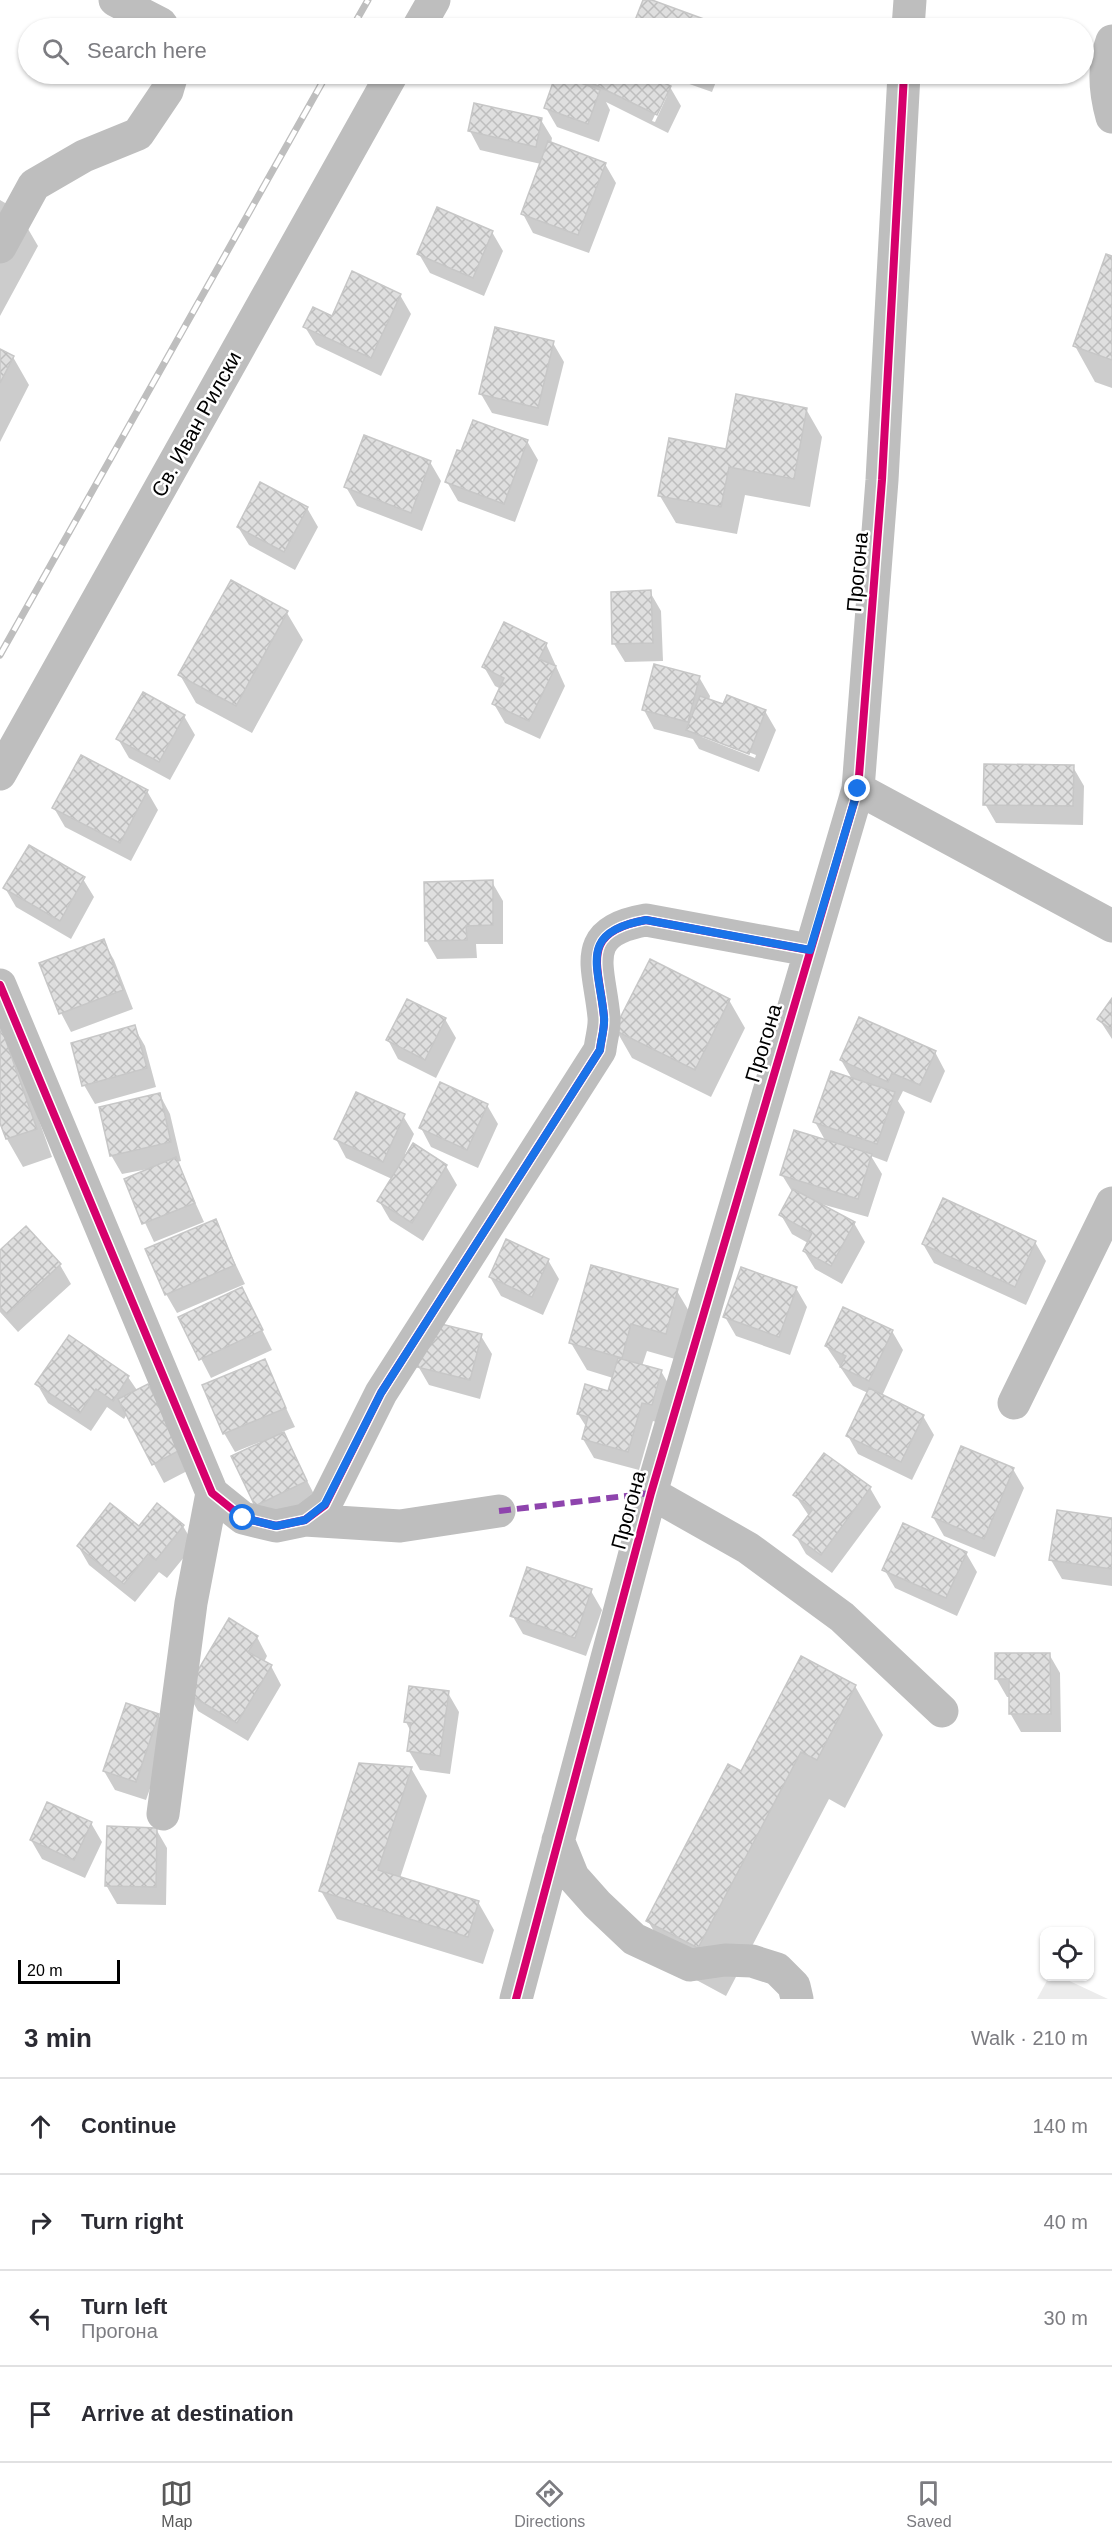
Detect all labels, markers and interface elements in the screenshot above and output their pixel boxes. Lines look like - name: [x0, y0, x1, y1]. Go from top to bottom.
- search box: [18, 18, 1094, 84]
- icon: search: [39, 35, 72, 68]
- text: Search here: [87, 38, 207, 63]
- street label: Св. Иван Рилски: [147, 347, 245, 501]
- street label: Прогона: [842, 531, 872, 613]
- route end: [844, 775, 870, 801]
- street label: Прогона: [740, 1001, 786, 1085]
- street label: Прогона: [606, 1468, 650, 1552]
- route start: [229, 1504, 255, 1530]
- map controls: [1040, 1927, 1094, 1981]
- button: locate: [1040, 1927, 1094, 1981]
- scale bar: [18, 1957, 120, 1984]
- text: 20 m: [27, 1962, 63, 1979]
- text: 3 min: [24, 2023, 92, 2053]
- text: Walk · 210 m: [971, 2027, 1088, 2049]
- icon: ahead: [24, 2110, 57, 2143]
- text: Continue: [81, 2113, 176, 2138]
- text: 140 m: [1032, 2115, 1088, 2137]
- icon: right: [24, 2206, 57, 2239]
- text: Turn right: [81, 2209, 183, 2234]
- text: 40 m: [1044, 2211, 1088, 2233]
- text: Turn left: [81, 2294, 167, 2319]
- icon: left: [24, 2302, 57, 2335]
- text: 30 m: [1044, 2307, 1088, 2329]
- text: Прогона: [81, 2320, 158, 2342]
- icon: arrive: [24, 2398, 57, 2431]
- text: Arrive at destination: [81, 2401, 294, 2426]
- tab: Map: [160, 2477, 193, 2531]
- tab: Directions: [514, 2477, 585, 2531]
- tab: Saved: [906, 2477, 952, 2531]

